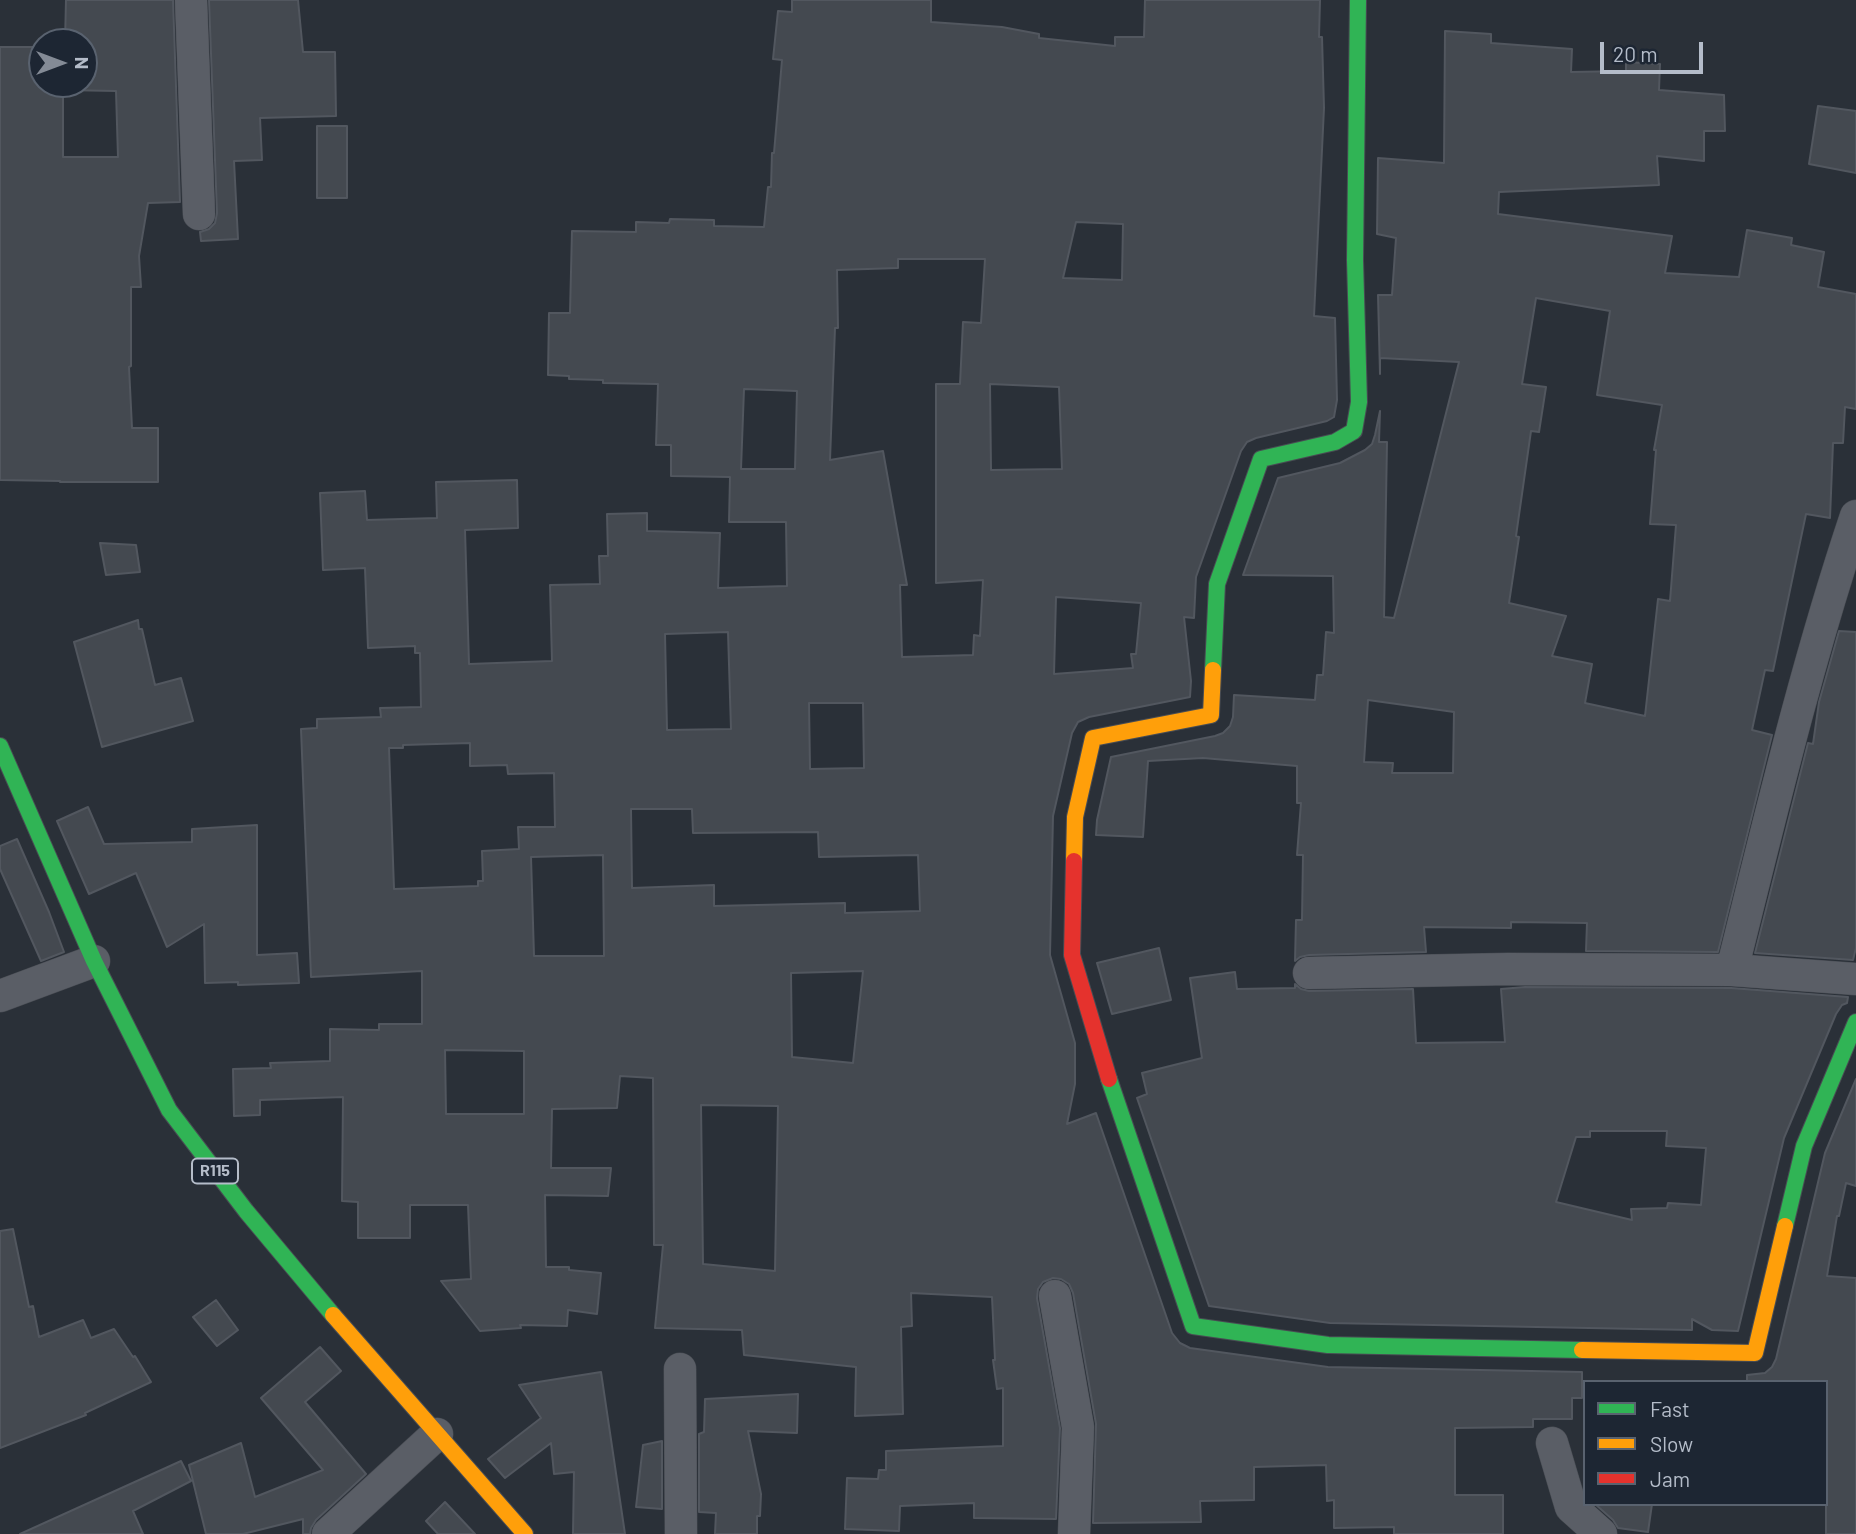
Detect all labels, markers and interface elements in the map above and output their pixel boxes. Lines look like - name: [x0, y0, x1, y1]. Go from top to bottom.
- north arrow: [28, 28, 98, 98]
- scale bar: [1604, 28, 1707, 72]
- text: 20 m: [1613, 41, 1658, 66]
- text: N: [71, 57, 94, 69]
- road number: R115: [192, 1158, 238, 1184]
- legend: [1583, 1380, 1828, 1506]
- text: Fast: [1650, 1396, 1690, 1421]
- text: Slow: [1650, 1431, 1693, 1456]
- text: Jam: [1650, 1466, 1690, 1491]

